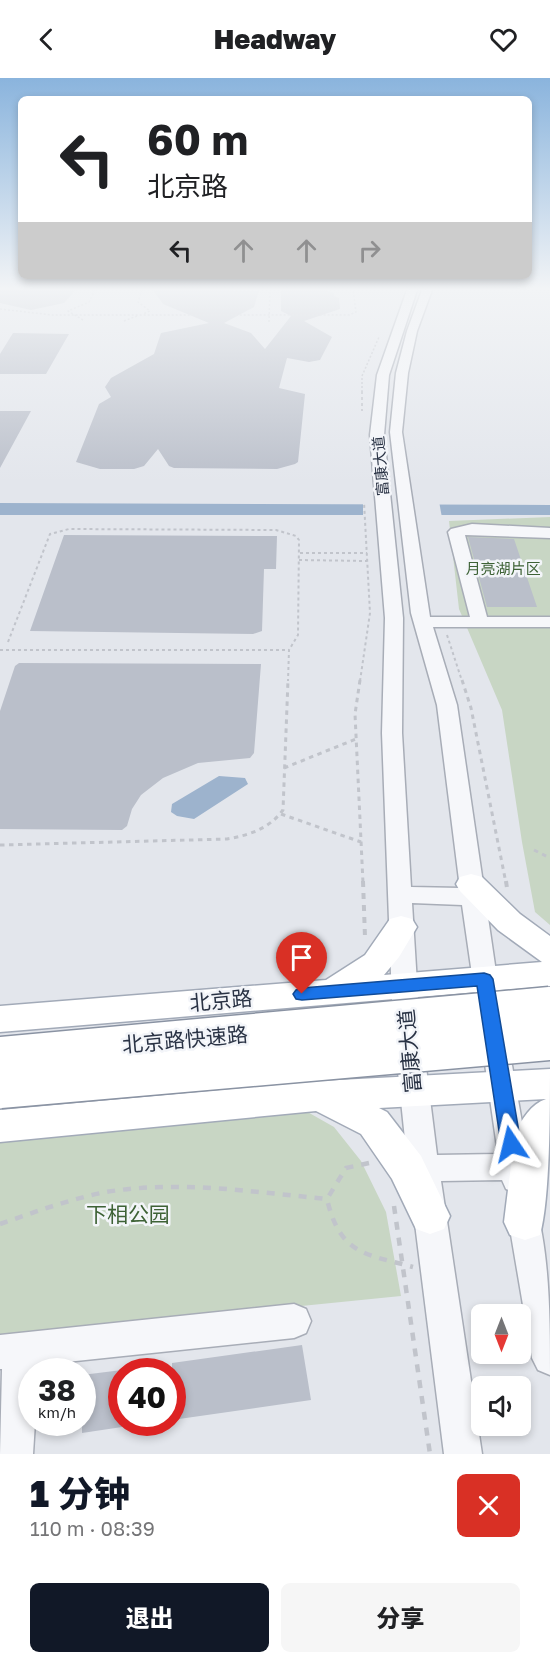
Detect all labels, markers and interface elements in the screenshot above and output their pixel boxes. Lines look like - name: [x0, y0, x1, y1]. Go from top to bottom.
- icon: back: [30, 23, 63, 56]
- text: Headway: [214, 23, 336, 55]
- icon: heart: [487, 23, 520, 56]
- text: 60 m: [147, 114, 248, 164]
- icon: left: [48, 120, 126, 198]
- text: 北京路: [147, 170, 228, 202]
- icon: left: [164, 234, 197, 267]
- icon: ahead: [227, 234, 260, 267]
- icon: ahead: [290, 234, 323, 267]
- icon: right: [353, 234, 386, 267]
- street label: 富康大道: [368, 435, 392, 497]
- park label: 月亮湖片区: [465, 559, 541, 577]
- pin: [276, 932, 327, 994]
- icon: arrive: [285, 941, 318, 974]
- street label: 北京路: [188, 984, 253, 1016]
- street label: 富康大道: [392, 1008, 426, 1094]
- street label: 北京路快速路: [121, 1021, 249, 1057]
- position arrow: [479, 1112, 543, 1176]
- park label: 下相公园: [86, 1201, 170, 1227]
- north arrow: [471, 1304, 531, 1364]
- map controls: [471, 1304, 531, 1436]
- speed limit sign: 40: [108, 1358, 186, 1436]
- text: 38: [38, 1372, 76, 1408]
- button: sound: [471, 1376, 531, 1436]
- text: km/h: [38, 1403, 76, 1421]
- text: 1 分钟: [30, 1472, 130, 1515]
- button: close: [457, 1474, 520, 1537]
- text: 110 m · 08:39: [30, 1516, 155, 1540]
- button: 退出: [30, 1583, 269, 1652]
- button: 分享: [281, 1583, 520, 1652]

